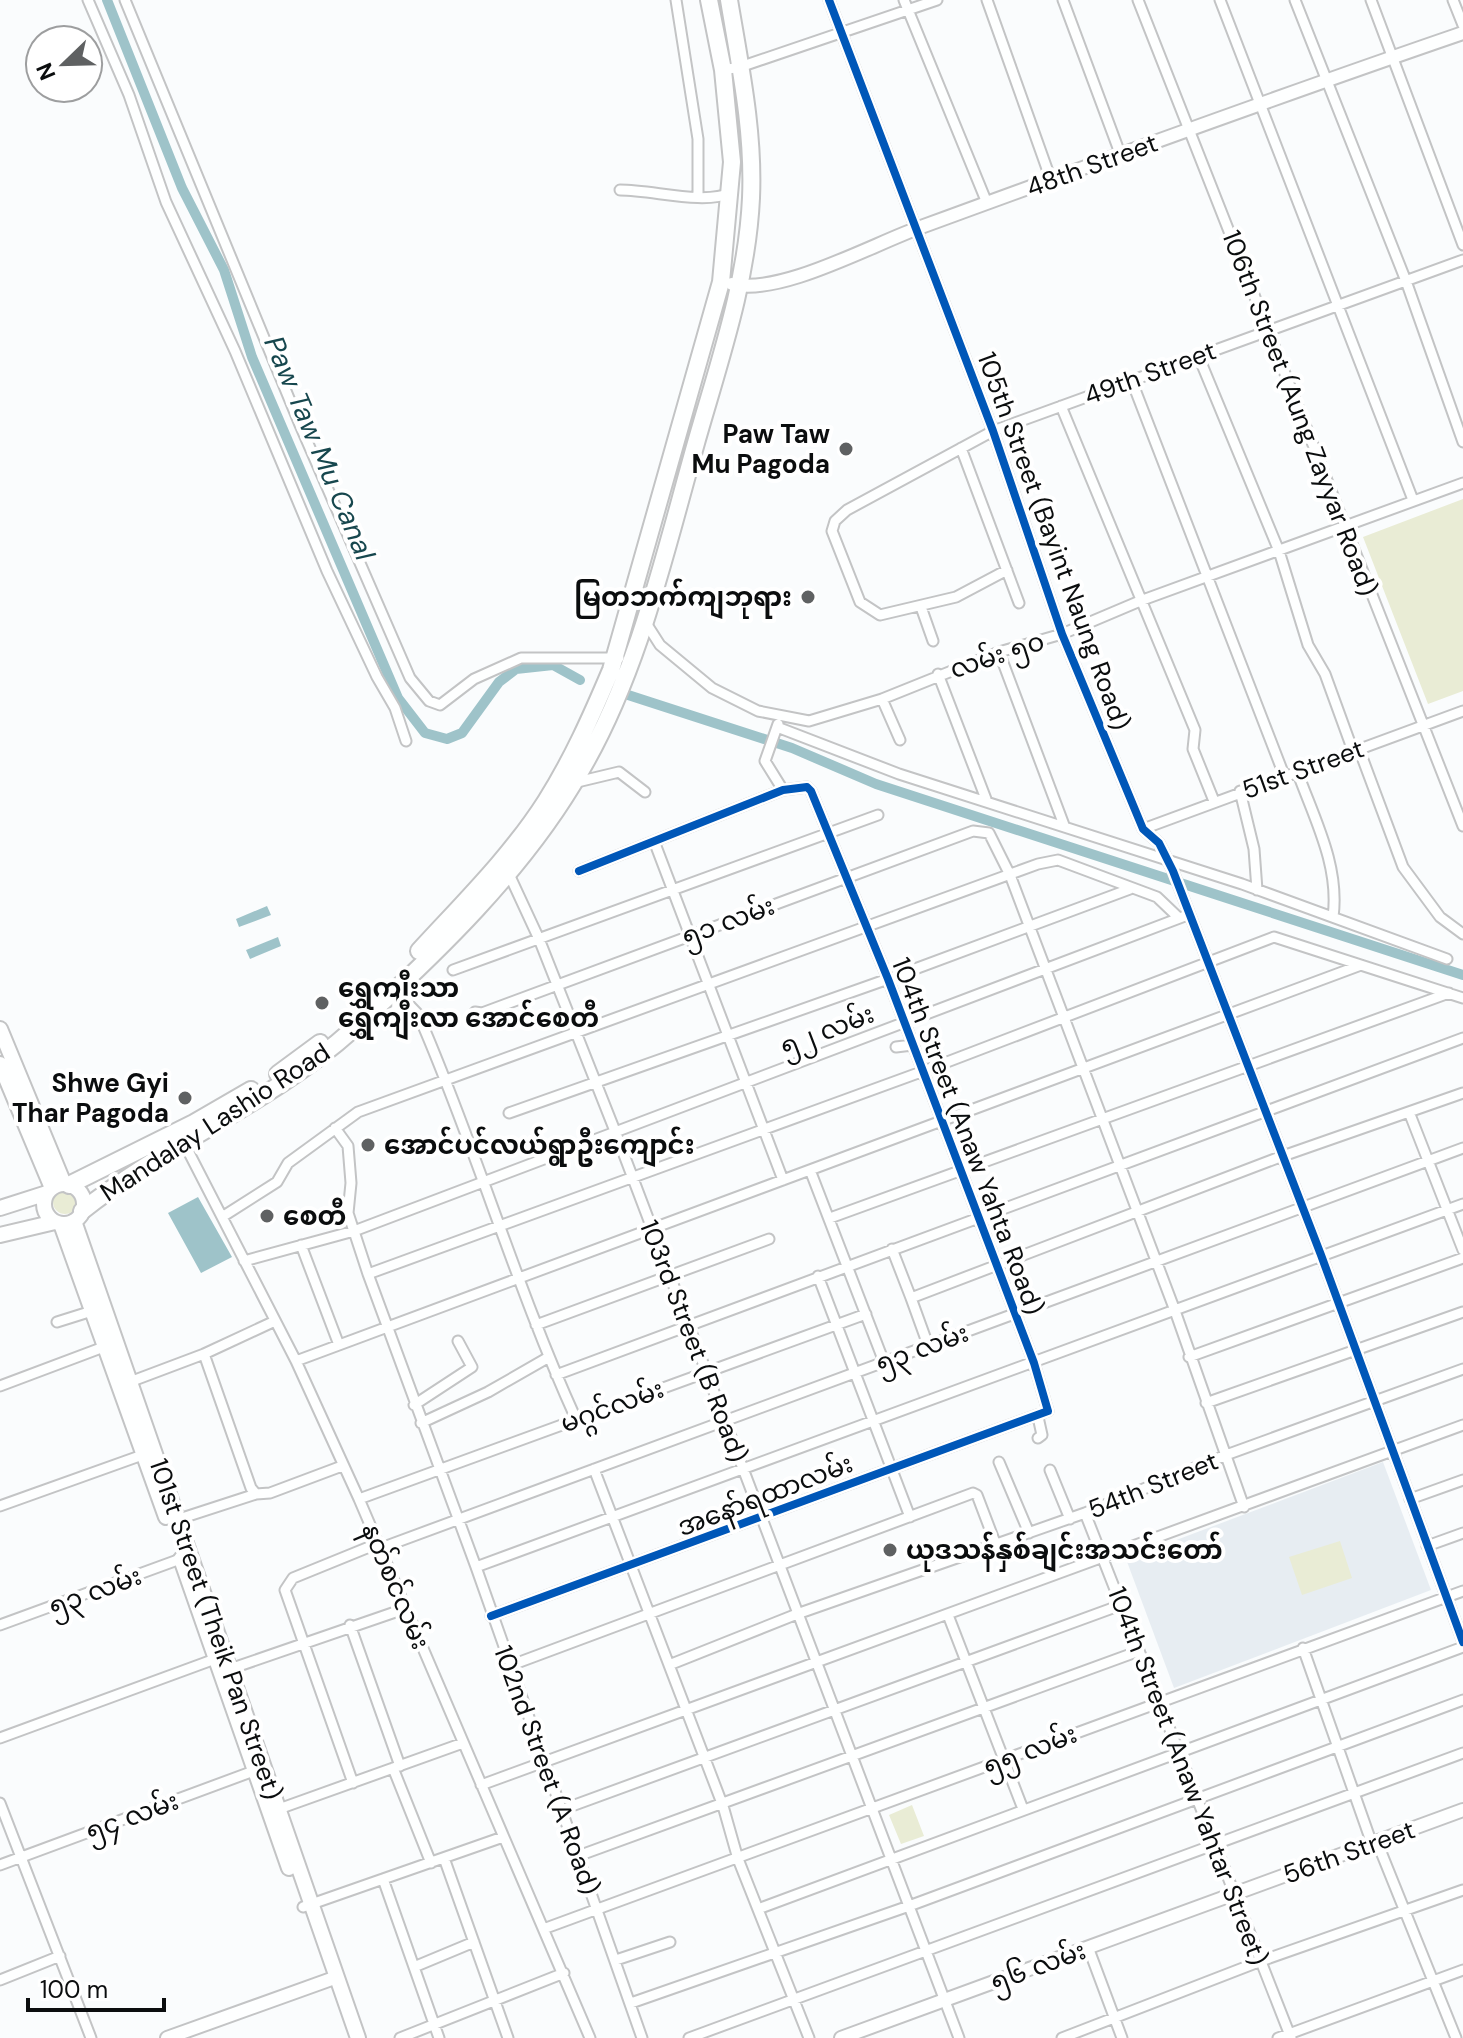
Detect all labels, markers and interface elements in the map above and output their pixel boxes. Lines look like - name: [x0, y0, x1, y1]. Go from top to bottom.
- north arrow: [24, 24, 104, 104]
- text: N: [30, 59, 63, 85]
- street label: 48th Street: [1022, 126, 1162, 204]
- street label: 106th Street (Aung Zayyar Road): [1214, 225, 1386, 601]
- water label: Paw Taw Mu Canal: [256, 330, 384, 567]
- street label: 49th Street: [1079, 333, 1221, 413]
- street label: 105th Street (Bayint Naung Road): [970, 347, 1138, 735]
- place label: Paw Taw Mu Pagoda: [691, 417, 830, 481]
- marker: Paw Taw Mu Pagoda: [837, 440, 855, 458]
- place label: မြတဘက်ကျဘုရား: [574, 578, 792, 619]
- marker: မြတဘက်ကျဘုရား: [799, 588, 817, 606]
- street label: လမ်း ၅၀: [945, 624, 1050, 690]
- street label: 51st Street: [1237, 731, 1369, 807]
- street label: ၅၁ လမ်း: [677, 889, 781, 957]
- street label: 104th Street (Anaw Yahta Road): [884, 953, 1052, 1319]
- place label: ရွှေကျီးသာ ရွှေကျီးလာ အောင်စေတီ: [338, 969, 599, 1040]
- marker: ရွှေကျီးသာ ရွှေကျီးလာ အောင်စေတီ: [313, 994, 331, 1012]
- street label: ၅၂ လမ်း: [775, 997, 880, 1067]
- street label: Mandalay Lashio Road: [94, 1035, 336, 1209]
- place label: Shwe Gyi Thar Pagoda: [12, 1066, 169, 1130]
- marker: Shwe Gyi Thar Pagoda: [176, 1089, 194, 1107]
- place label: အောင်ပင်လယ်ရွာဦးကျောင်း: [384, 1126, 695, 1167]
- marker: အောင်ပင်လယ်ရွာဦးကျောင်း: [359, 1136, 377, 1154]
- place label: စေတီ: [283, 1197, 346, 1233]
- marker: စေတီ: [258, 1207, 276, 1225]
- street label: 103rd Street (B Road): [632, 1215, 756, 1467]
- street label: ၅၃ လမ်း: [871, 1316, 974, 1384]
- street label: မဂ္ဂင်လမ်း: [556, 1372, 670, 1445]
- street label: 54th Street: [1083, 1444, 1223, 1526]
- street label: အနော်ရထာလမ်း: [672, 1446, 859, 1548]
- street label: 101st Street (Theik Pan Street): [142, 1454, 290, 1804]
- street label: နတ်စင်လမ်း: [350, 1518, 438, 1656]
- place label: ယုဒသန်နှစ်ချင်းအသင်းတော်: [906, 1531, 1223, 1572]
- marker: ယုဒသန်နှစ်ချင်းအသင်းတော်: [881, 1541, 899, 1559]
- street label: ၅၃ လမ်း: [44, 1559, 147, 1627]
- street label: 104th Street (Anaw Yahtar Street): [1100, 1582, 1276, 1970]
- street label: 102nd Street (A Road): [486, 1641, 608, 1899]
- street label: ၅၅ လမ်း: [978, 1717, 1083, 1787]
- street label: ၅၄ လမ်း: [81, 1784, 184, 1852]
- street label: 56th Street: [1278, 1812, 1420, 1892]
- street label: ၅၆ လမ်း: [986, 1933, 1092, 2003]
- scale bar: [28, 1962, 164, 2012]
- text: 100 m: [40, 1974, 108, 2005]

